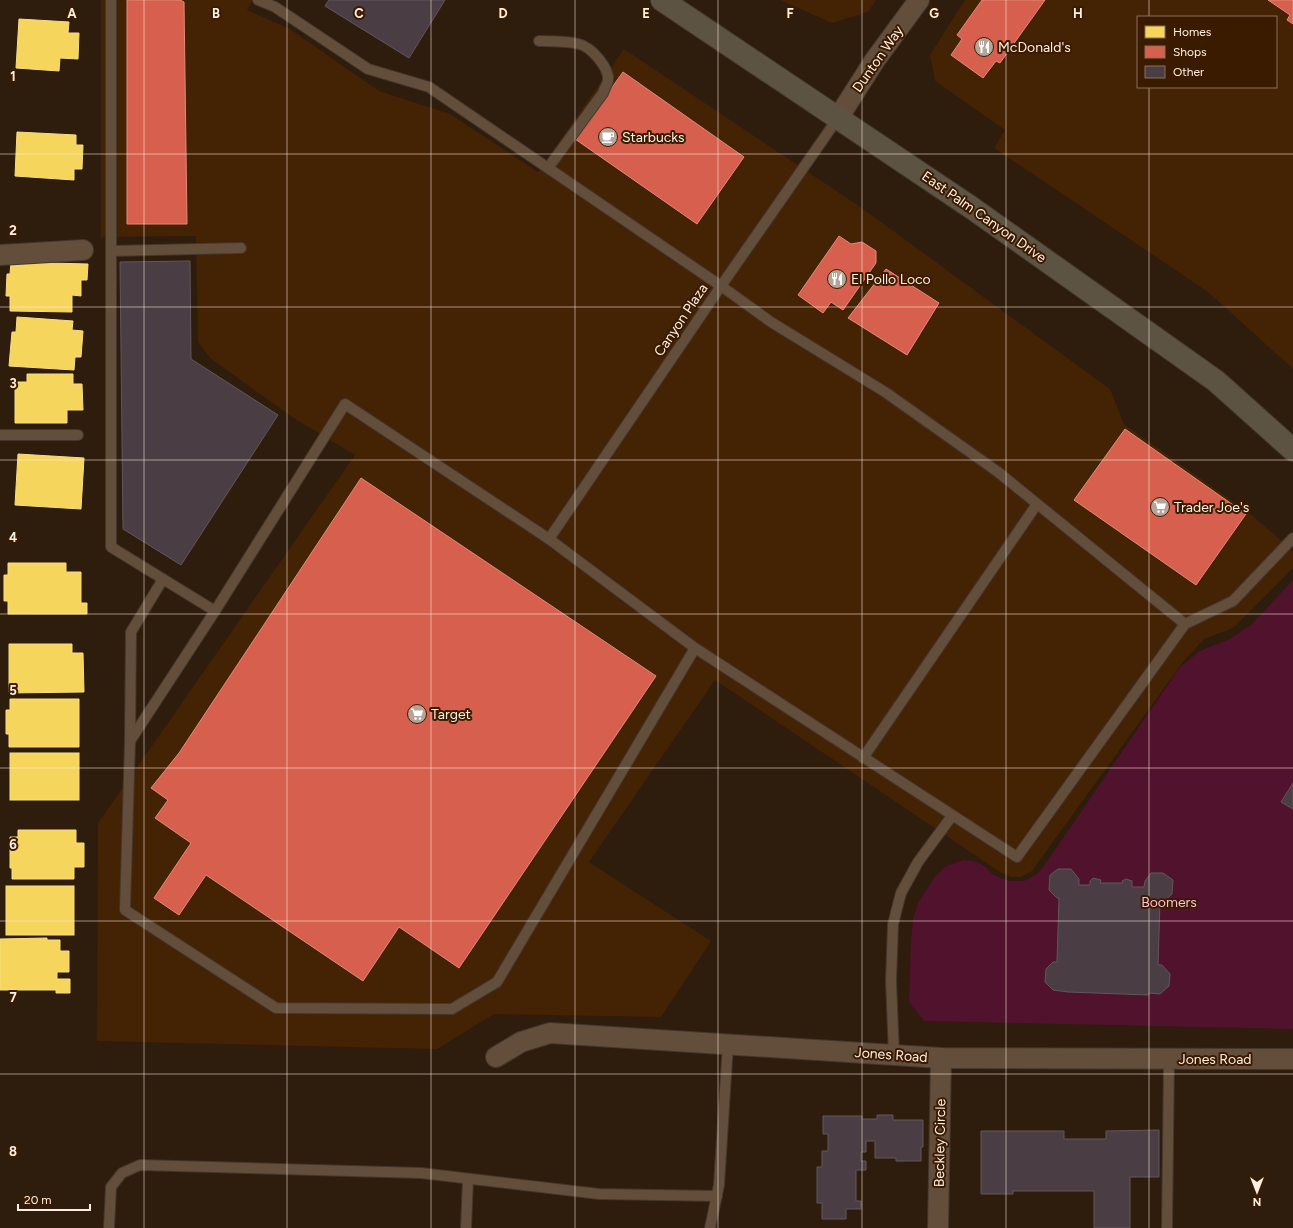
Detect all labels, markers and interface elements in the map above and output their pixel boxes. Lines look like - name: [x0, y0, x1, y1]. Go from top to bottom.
- text: A: [67, 6, 77, 21]
- text: B: [212, 6, 220, 21]
- text: C: [354, 6, 364, 21]
- text: D: [498, 6, 508, 21]
- text: E: [642, 6, 650, 21]
- text: F: [786, 6, 794, 21]
- text: G: [929, 6, 939, 21]
- text: H: [1073, 6, 1083, 21]
- legend: [1137, 16, 1277, 88]
- street label: Dunton Way: [849, 22, 907, 95]
- text: Homes: [1173, 25, 1212, 39]
- restaurant icon: McDonald's: [973, 36, 995, 58]
- place label: McDonald's: [998, 39, 1071, 56]
- text: Shops: [1173, 45, 1207, 59]
- text: Other: [1173, 65, 1204, 79]
- text: 1: [10, 69, 16, 84]
- cafe icon: Starbucks: [597, 126, 619, 148]
- place label: Starbucks: [622, 129, 685, 146]
- street label: East Palm Canyon Drive: [918, 168, 1050, 267]
- text: 2: [9, 223, 17, 238]
- restaurant icon: El Pollo Loco: [826, 268, 848, 290]
- place label: El Pollo Loco: [851, 271, 931, 288]
- street label: Canyon Plaza: [651, 280, 711, 360]
- text: 3: [9, 376, 17, 391]
- supermarket icon: Trader Joe's: [1149, 496, 1171, 518]
- place label: Trader Joe's: [1174, 499, 1249, 516]
- text: 4: [9, 530, 17, 545]
- text: 5: [9, 683, 17, 698]
- supermarket icon: Target: [406, 703, 428, 725]
- place label: Target: [431, 706, 471, 723]
- text: 6: [9, 837, 17, 852]
- park label: Boomers: [1141, 894, 1197, 911]
- text: 7: [9, 990, 17, 1005]
- street label: Jones Road: [854, 1044, 928, 1066]
- street label: Jones Road: [1179, 1051, 1252, 1068]
- street label: Beckley Circle: [931, 1098, 949, 1187]
- text: 8: [9, 1144, 17, 1159]
- north arrow: [1237, 1172, 1277, 1212]
- scale bar: [18, 1186, 90, 1212]
- text: 20 m: [24, 1193, 52, 1207]
- text: N: [1253, 1195, 1261, 1208]

